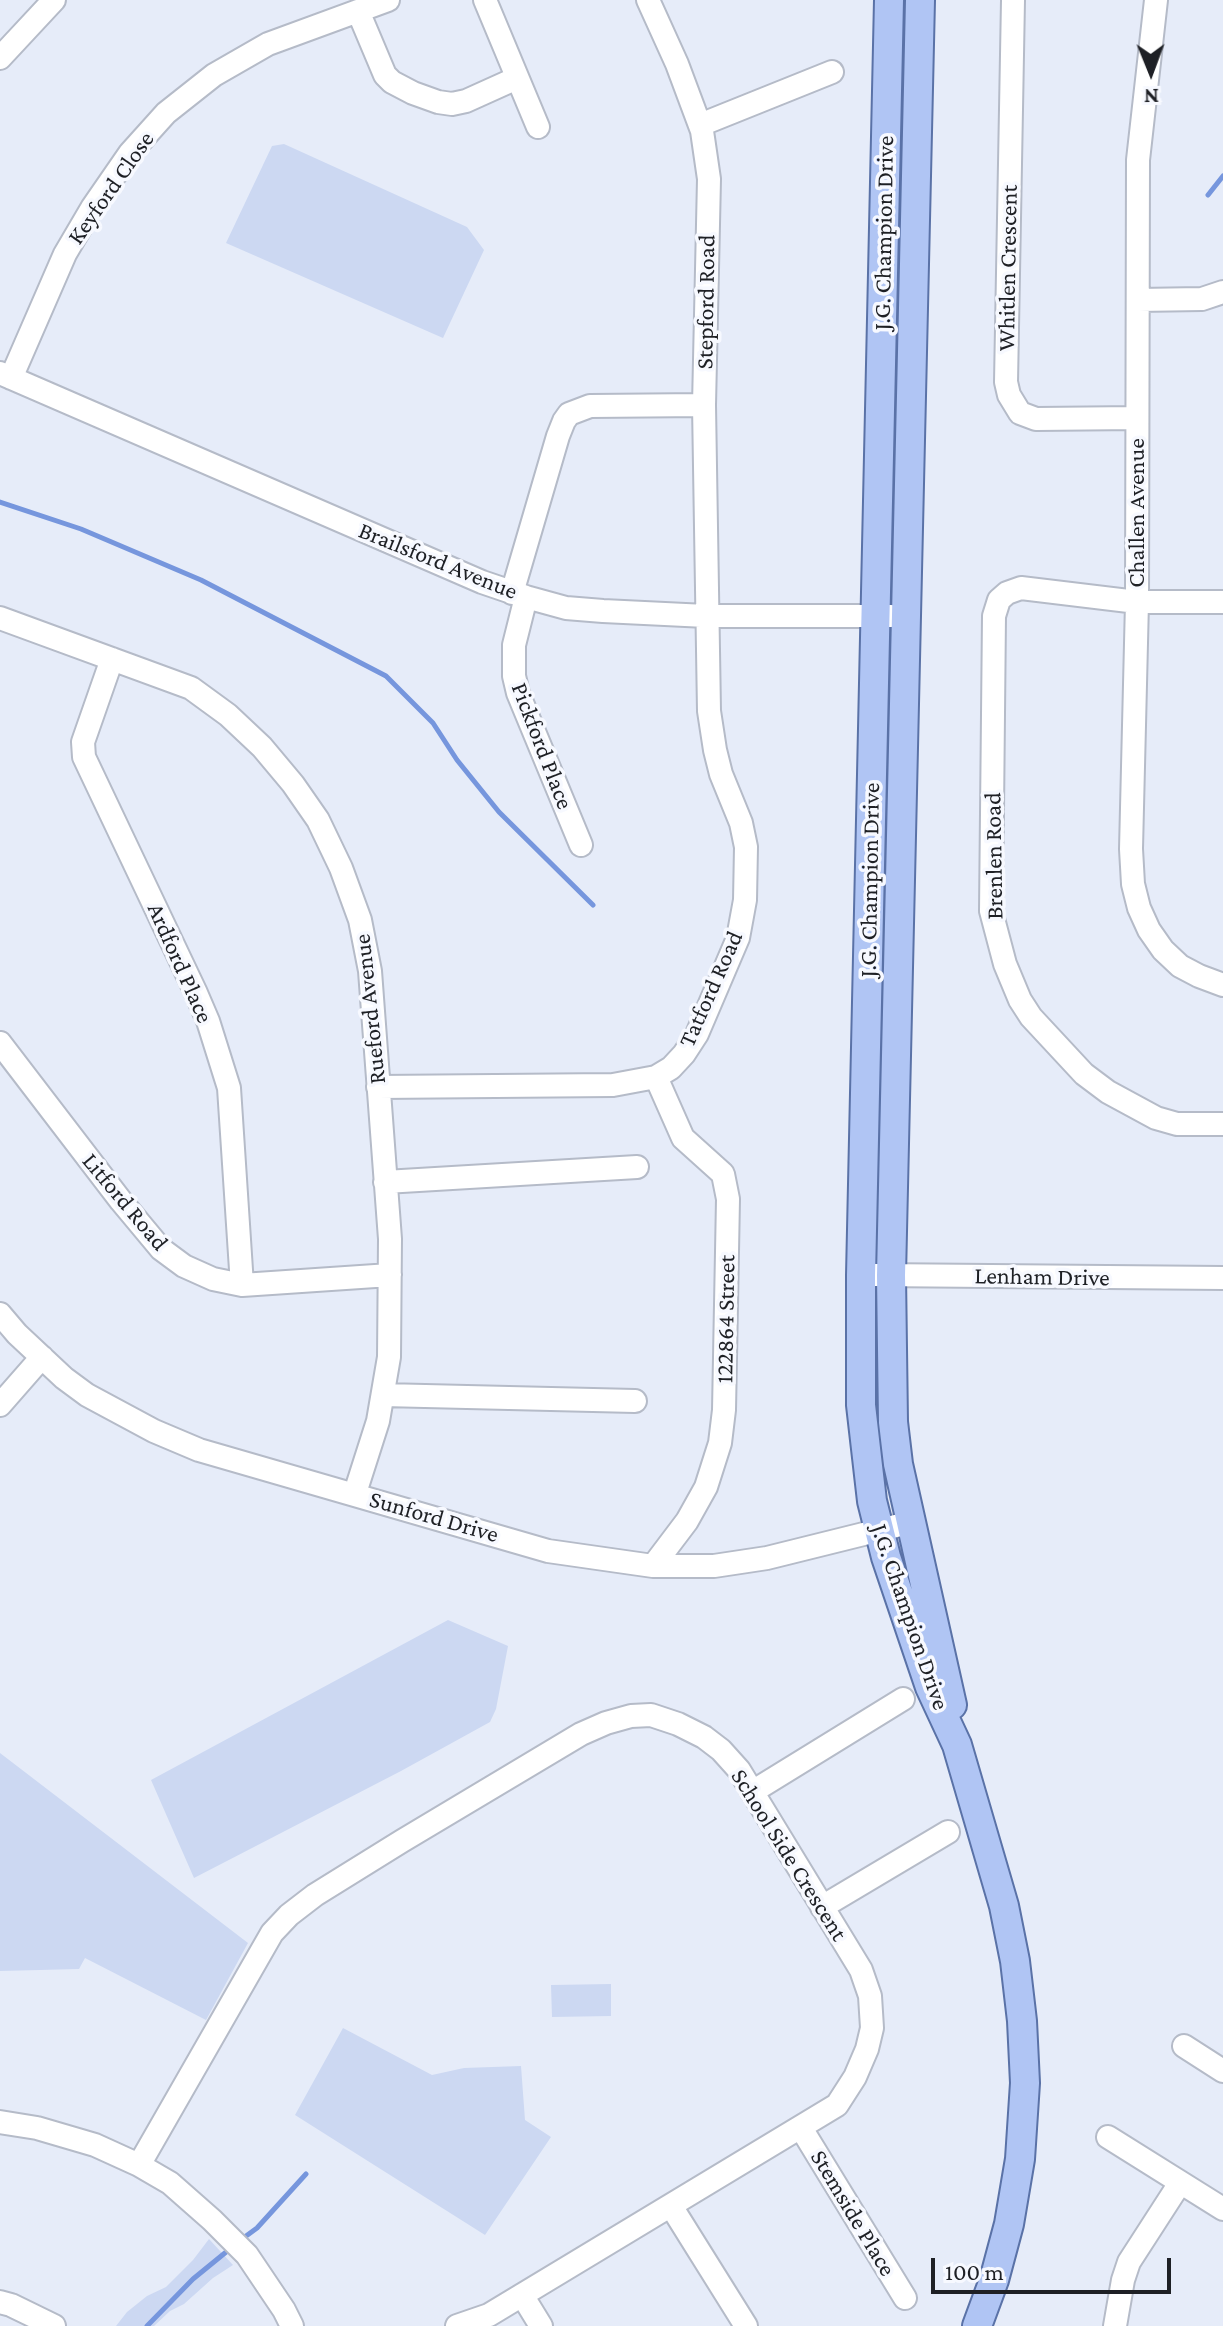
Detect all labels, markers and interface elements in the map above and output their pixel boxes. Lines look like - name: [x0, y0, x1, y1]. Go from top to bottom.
- north arrow: [1111, 32, 1191, 112]
- text: N: [1144, 84, 1159, 109]
- street label: Keyford Close: [61, 126, 161, 250]
- street label: J.G. Champion Drive: [868, 135, 900, 331]
- street label: Whitlen Crescent: [992, 184, 1024, 352]
- street label: Stepford Road: [690, 234, 722, 370]
- street label: Challen Avenue: [1123, 438, 1151, 588]
- street label: Brailsford Avenue: [354, 516, 522, 606]
- street label: Pickford Place: [505, 679, 579, 813]
- street label: J.G. Champion Drive: [854, 782, 886, 978]
- street label: Brenlen Road: [978, 792, 1010, 920]
- street label: Ardford Place: [141, 899, 219, 1027]
- street label: Tatford Road: [673, 927, 749, 1051]
- street label: Rueford Avenue: [348, 932, 392, 1086]
- street label: Litford Road: [76, 1147, 174, 1257]
- street label: 122864 Street: [710, 1254, 742, 1384]
- street label: Lenham Drive: [974, 1261, 1110, 1293]
- street label: Sunford Drive: [366, 1485, 502, 1549]
- street label: J.G. Champion Drive: [865, 1520, 955, 1714]
- street label: School Side Crescent: [725, 1764, 853, 1946]
- street label: Stemside Place: [804, 2145, 902, 2281]
- scale bar: [935, 2242, 1175, 2292]
- text: 100 m: [945, 2258, 1004, 2285]

